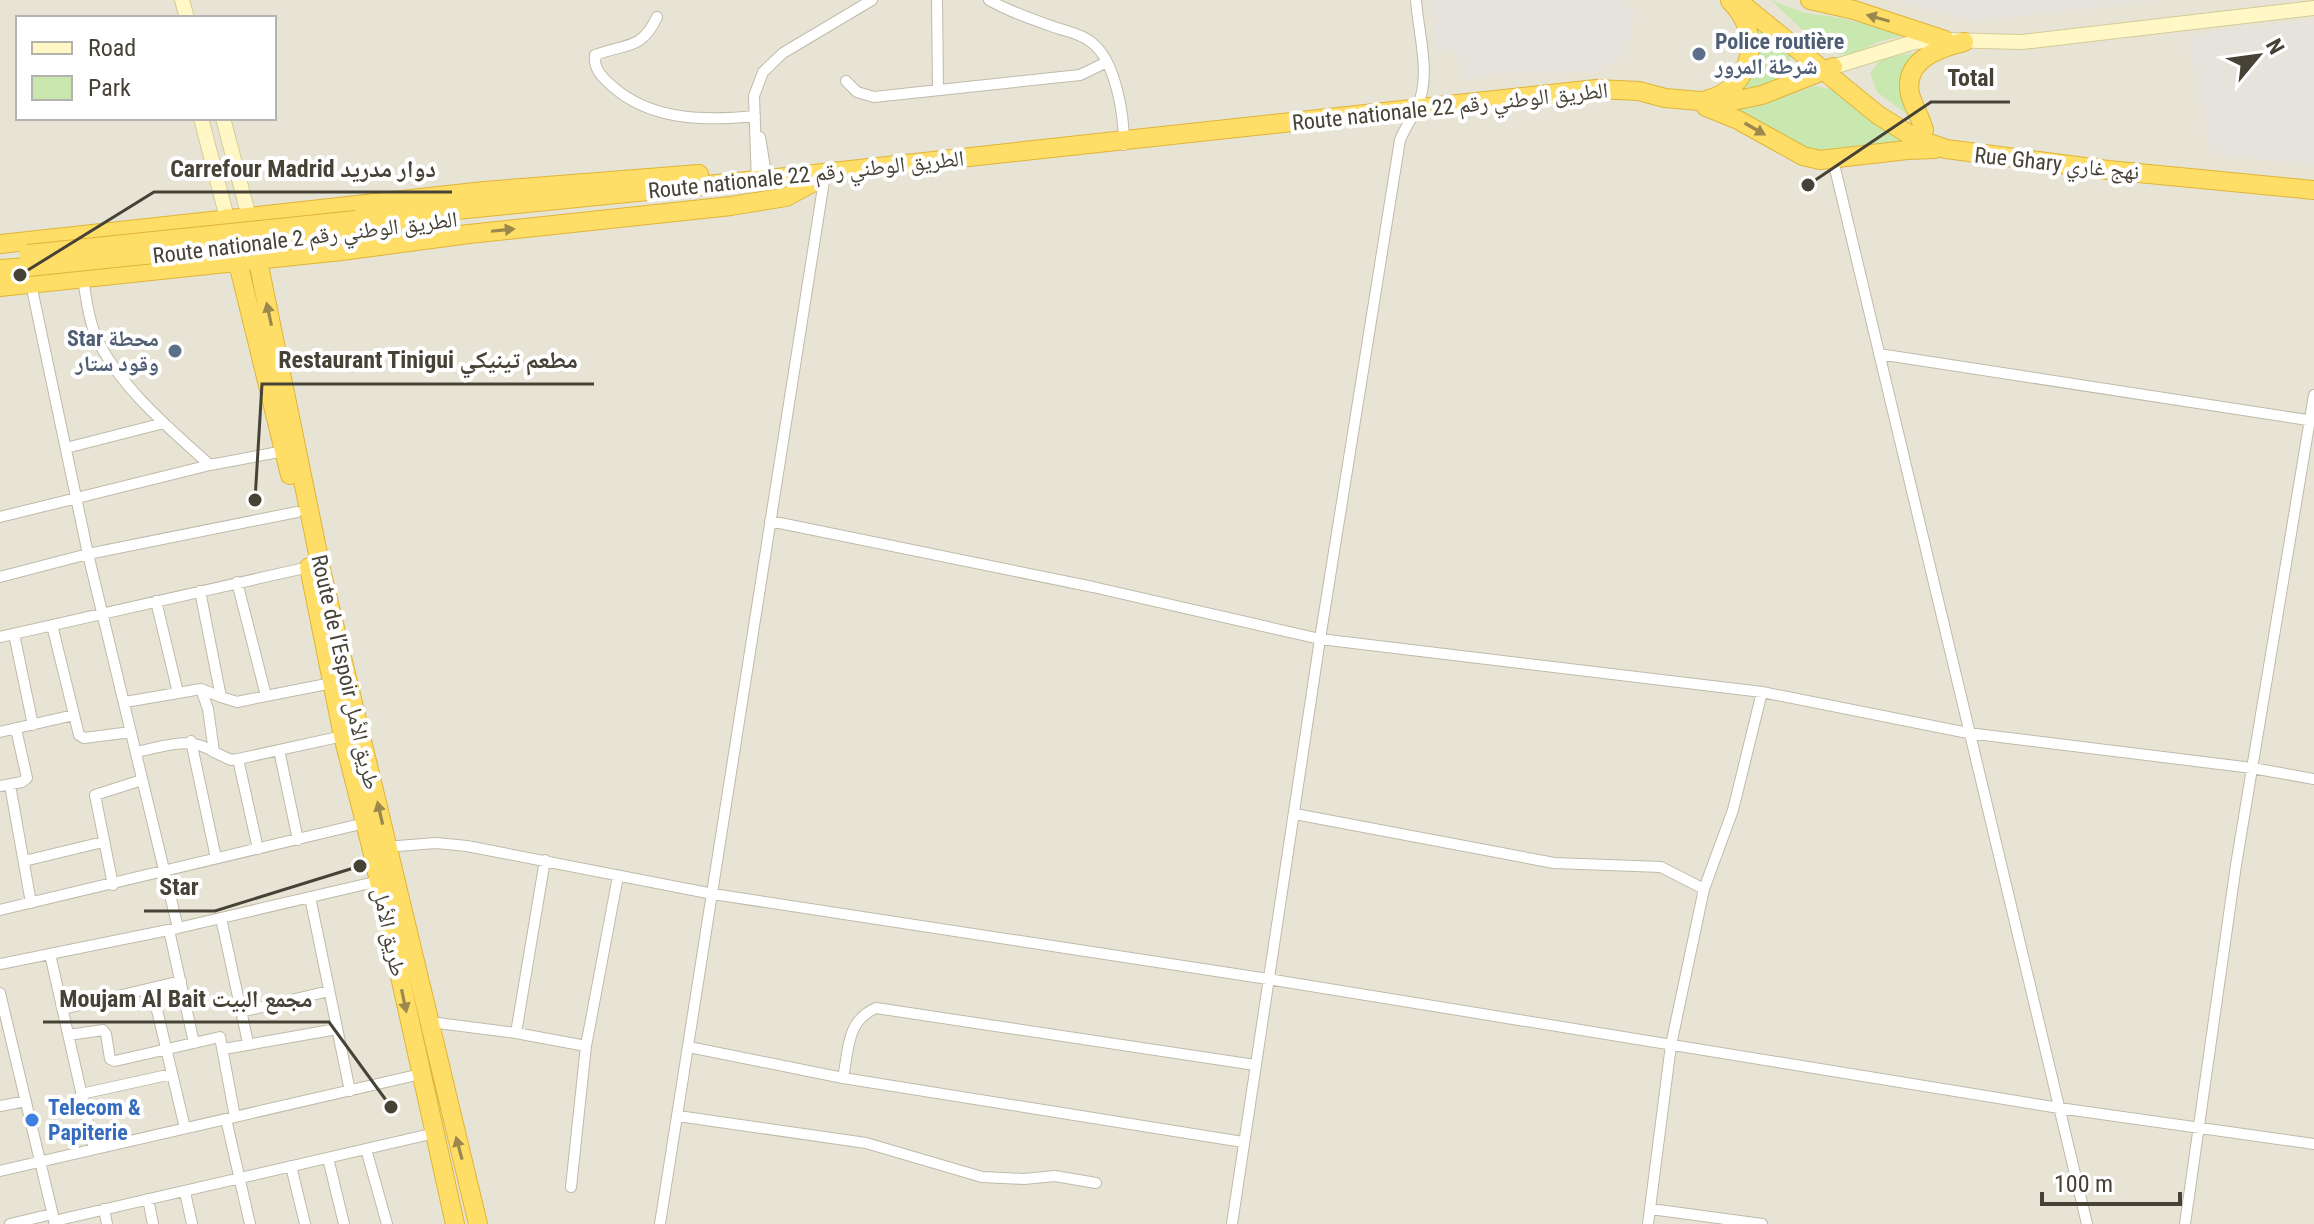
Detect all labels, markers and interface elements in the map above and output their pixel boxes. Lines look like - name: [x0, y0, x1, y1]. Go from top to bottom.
- one-way arrow: [1866, 11, 1890, 24]
- legend: [16, 16, 276, 120]
- north arrow: [2218, 16, 2298, 96]
- place label: Police routière شرطة المرور: [1714, 29, 1844, 79]
- text: Road: [88, 34, 136, 62]
- text: N: [2261, 35, 2289, 59]
- marker: Police routière شرطة المرور: [1690, 45, 1708, 63]
- callout: Total: [1931, 54, 2010, 102]
- text: Total: [1947, 64, 1995, 92]
- text: Park: [88, 74, 131, 102]
- street label: Route nationale 22 الطريق الوطني رقم: [1291, 77, 1610, 140]
- one-way arrow: [1744, 122, 1766, 136]
- street label: Rue Ghary نهج غاري: [1973, 142, 2141, 189]
- callout: Carrefour Madrid دوار مدريد: [154, 144, 452, 192]
- street label: Route nationale 22 الطريق الوطني رقم: [647, 145, 966, 208]
- text: Carrefour Madrid دوار مدريد: [170, 155, 436, 183]
- street label: Route nationale الطريق الوطني رقم 2: [151, 206, 459, 273]
- one-way arrow: [491, 224, 516, 237]
- one-way arrow: [262, 301, 274, 326]
- place label: Star محطة وقود ستار: [67, 326, 159, 376]
- callout: Restaurant Tinigui مطعم تينيكي: [262, 336, 594, 384]
- marker: Star محطة وقود ستار: [166, 342, 184, 360]
- text: Restaurant Tinigui مطعم تينيكي: [278, 346, 578, 379]
- street label: Route de l’Espoir طريق الأمل: [305, 552, 385, 792]
- one-way arrow: [373, 801, 386, 826]
- callout: Star: [144, 863, 215, 911]
- text: Star: [159, 873, 199, 901]
- street label: طريق الأمل: [367, 886, 411, 979]
- callout: Moujam Al Bait مجمع البيت: [43, 974, 329, 1022]
- text: Moujam Al Bait مجمع البيت: [59, 985, 313, 1015]
- one-way arrow: [399, 989, 411, 1014]
- place label: Telecom & Papiterie: [48, 1095, 141, 1145]
- marker: Telecom & Papiterie: [23, 1111, 41, 1129]
- one-way arrow: [452, 1136, 464, 1161]
- scale bar: [2042, 1156, 2180, 1206]
- text: 100 m: [2054, 1170, 2113, 1198]

